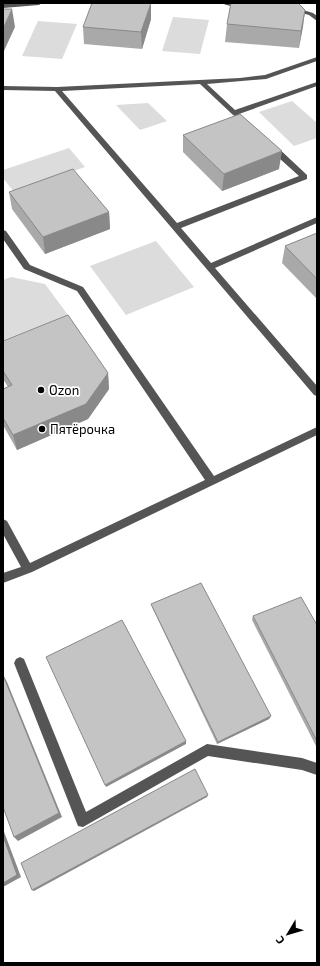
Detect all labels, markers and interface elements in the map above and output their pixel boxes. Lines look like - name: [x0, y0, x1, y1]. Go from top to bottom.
- place label: Ozon: [49, 382, 79, 398]
- marker: Ozon: [36, 385, 46, 395]
- place label: Пятёрочка: [50, 421, 115, 437]
- marker: Пятёрочка: [37, 424, 47, 434]
- north arrow: [268, 914, 308, 954]
- text: С: [272, 933, 287, 947]

